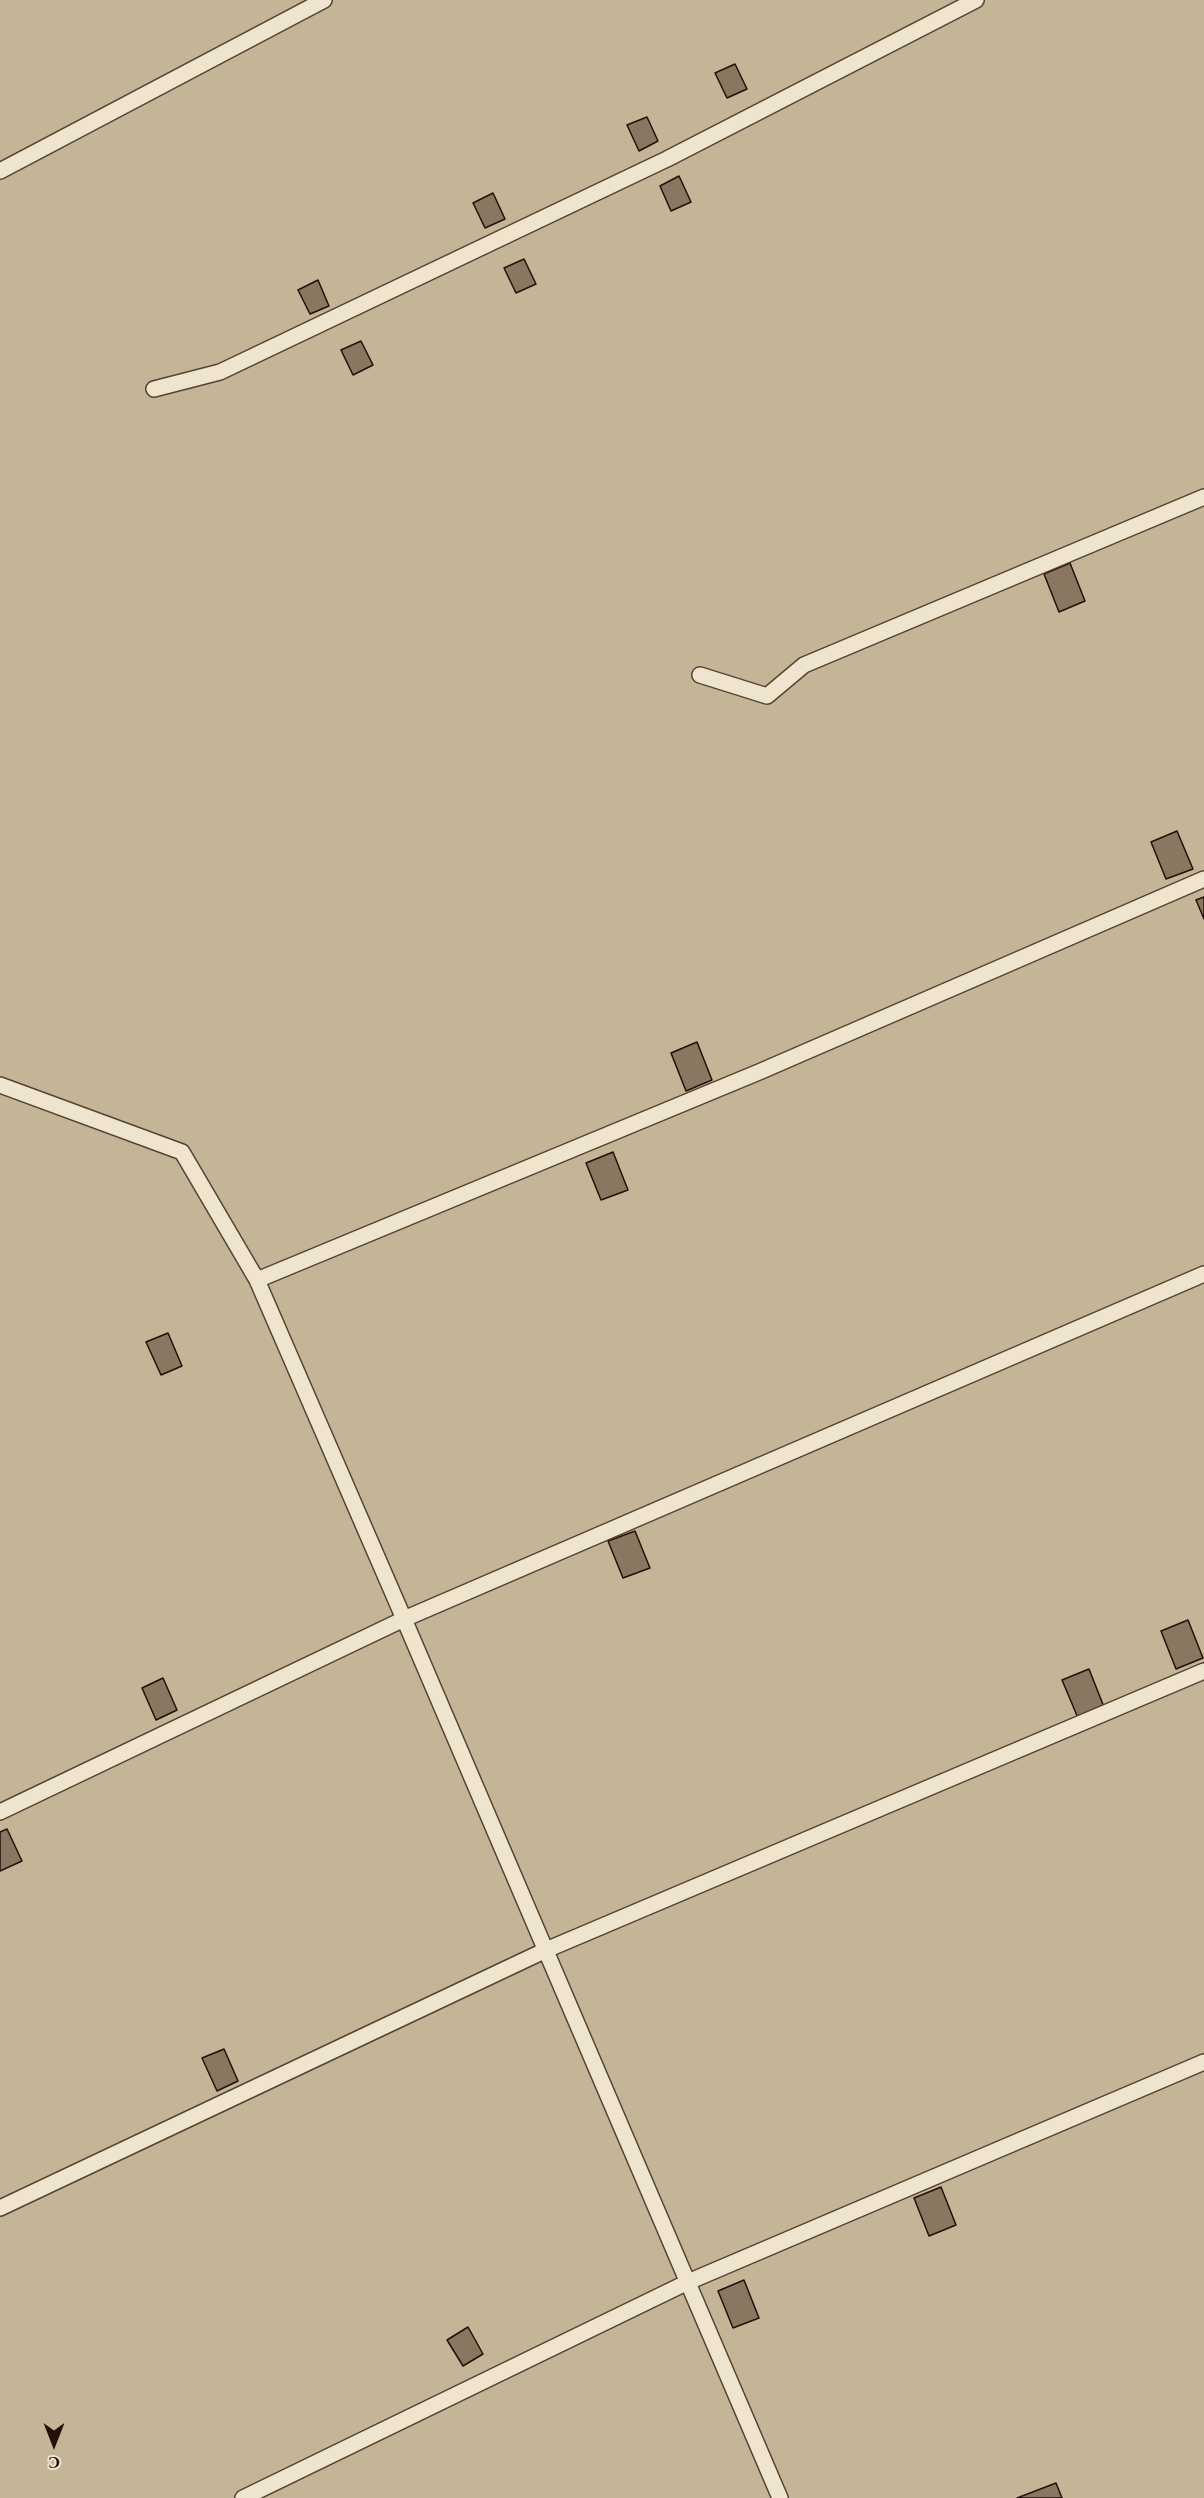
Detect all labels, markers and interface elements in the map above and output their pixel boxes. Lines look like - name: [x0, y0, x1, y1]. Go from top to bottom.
- north arrow: [24, 2414, 84, 2474]
- text: С: [48, 2452, 60, 2473]

